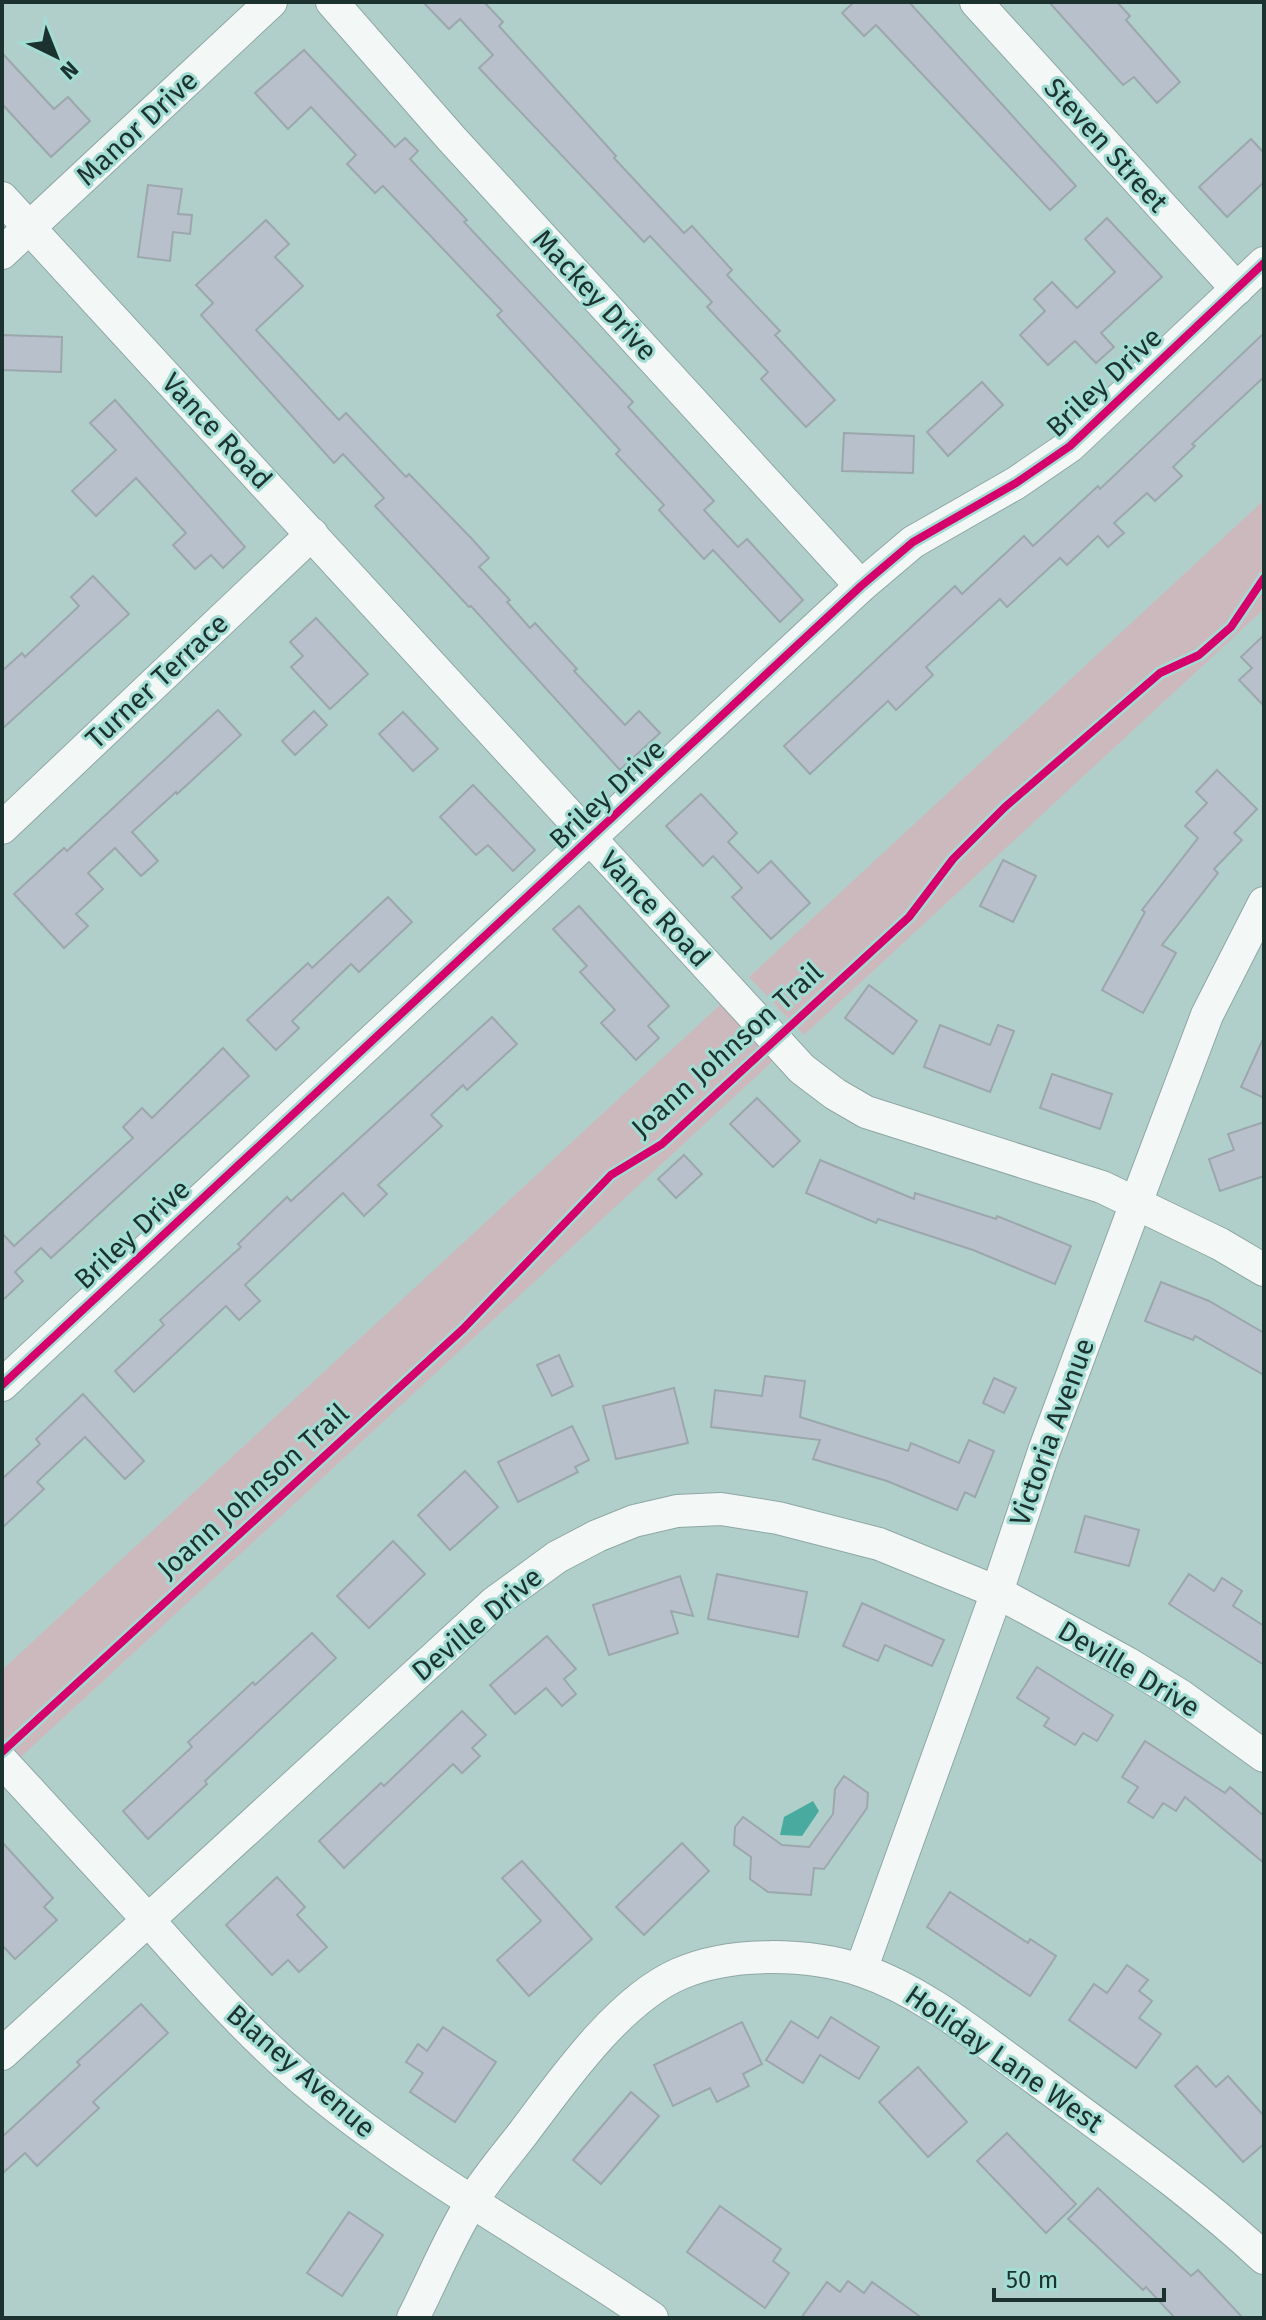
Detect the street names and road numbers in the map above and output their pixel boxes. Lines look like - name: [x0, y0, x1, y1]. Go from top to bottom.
- street label: Manor Drive: [70, 64, 204, 192]
- street label: Steven Street: [1037, 71, 1175, 219]
- street label: Mackey Drive: [526, 223, 664, 367]
- street label: Briley Drive: [1039, 320, 1169, 444]
- street label: Vance Road: [155, 366, 279, 496]
- street label: Turner Terrace: [79, 607, 235, 755]
- street label: Briley Drive: [542, 732, 672, 856]
- street label: Vance Road: [593, 844, 717, 974]
- street label: Joann Johnson Trail: [625, 955, 829, 1145]
- street label: Briley Drive: [67, 1172, 197, 1296]
- street label: Victoria Avenue: [1003, 1334, 1101, 1530]
- street label: Joann Johnson Trail: [151, 1396, 355, 1586]
- street label: Deville Drive: [405, 1560, 549, 1688]
- street label: Deville Drive: [1052, 1614, 1206, 1724]
- street label: Holiday Lane West: [899, 1979, 1110, 2140]
- street label: Blaney Avenue: [220, 1998, 382, 2144]

